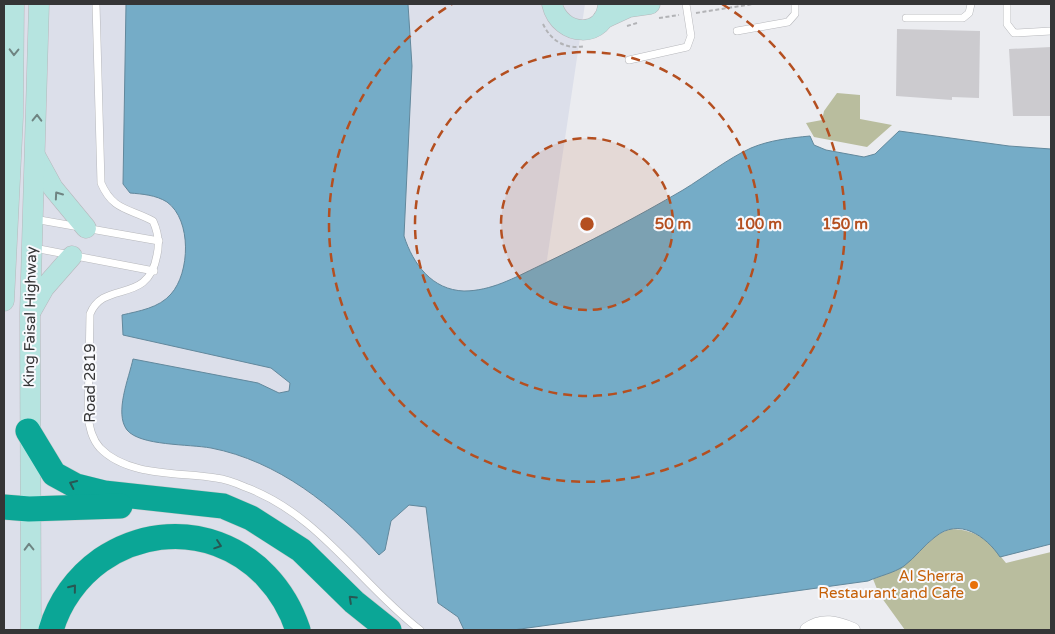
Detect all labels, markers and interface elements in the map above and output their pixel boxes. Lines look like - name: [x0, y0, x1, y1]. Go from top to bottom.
- one-way arrow: [8, 49, 19, 57]
- one-way arrow: [32, 113, 42, 121]
- one-way arrow: [55, 191, 64, 201]
- centre of rings: [578, 215, 596, 233]
- text: 50 m: [655, 215, 691, 233]
- text: 100 m: [736, 215, 782, 233]
- text: 150 m: [822, 215, 868, 233]
- street label: King Faisal Highway: [20, 246, 40, 388]
- street label: Road 2819: [81, 343, 99, 423]
- one-way arrow: [69, 480, 78, 490]
- one-way arrow: [213, 539, 222, 549]
- one-way arrow: [24, 542, 35, 550]
- place label: Al Sherra Restaurant and Cafe: [818, 567, 964, 602]
- marker: Al Sherra Restaurant and Cafe: [968, 579, 980, 591]
- one-way arrow: [68, 584, 77, 593]
- one-way arrow: [348, 596, 357, 605]

